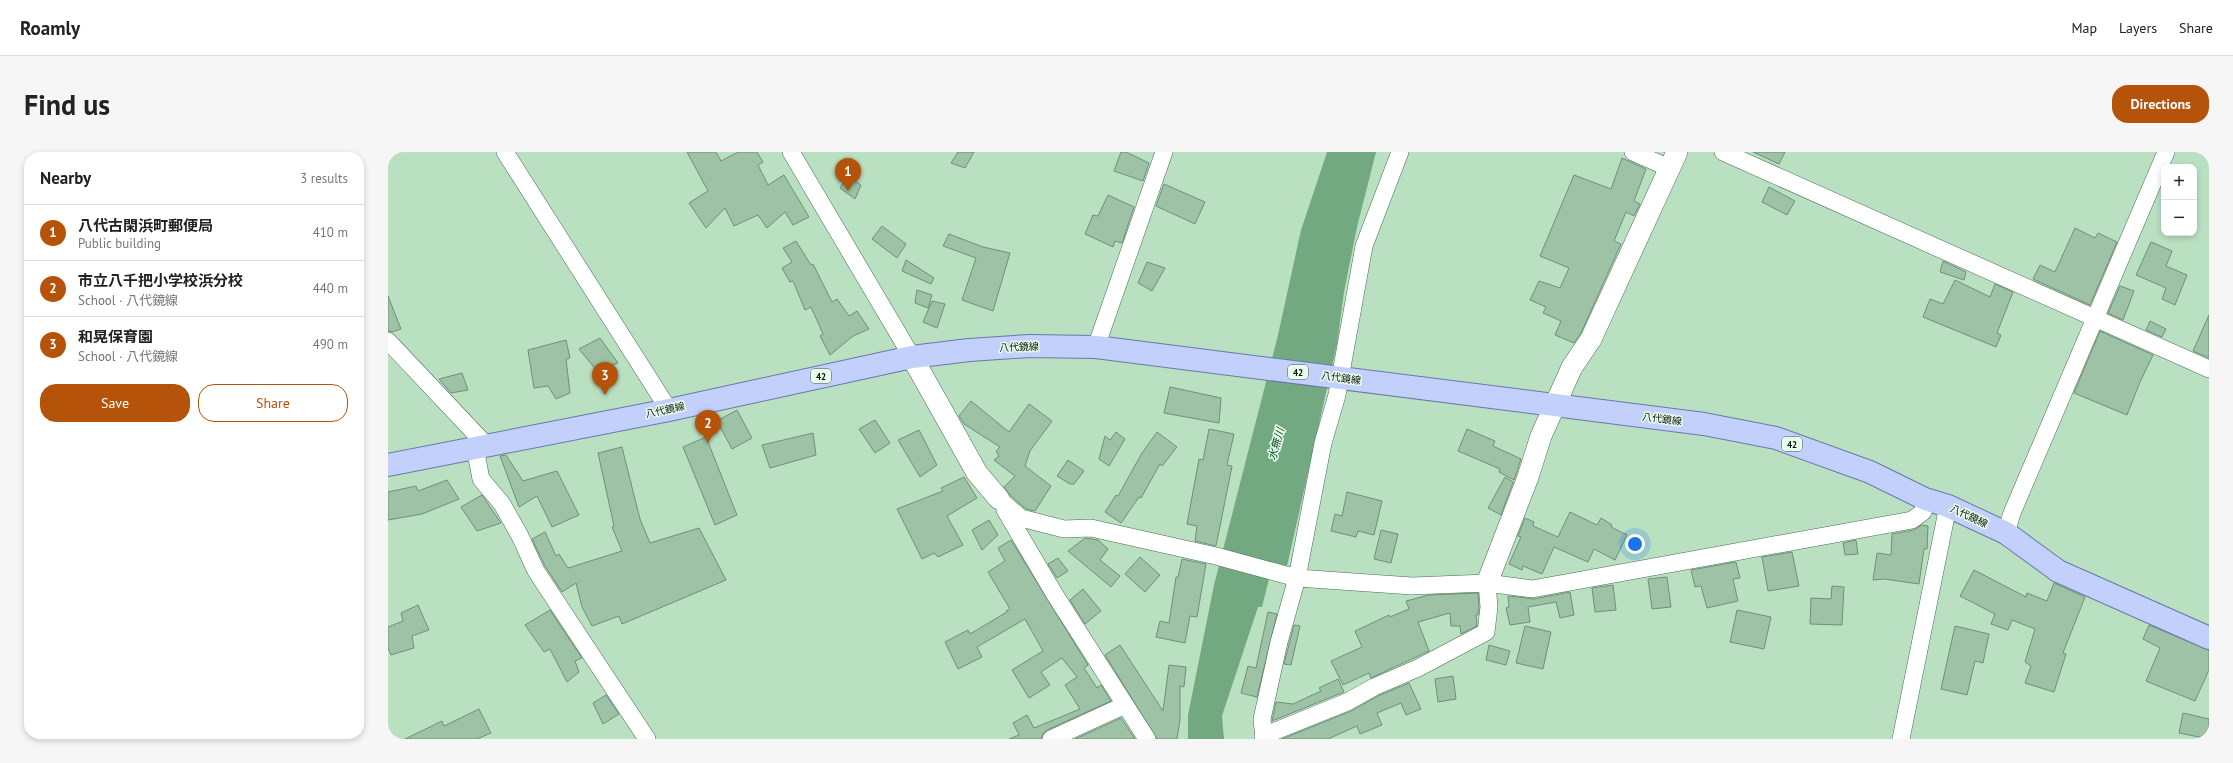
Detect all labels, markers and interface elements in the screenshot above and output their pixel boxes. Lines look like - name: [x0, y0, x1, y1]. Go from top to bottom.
- text: Roamly: [20, 16, 80, 40]
- text: Map: [2071, 19, 2097, 37]
- text: Layers: [2119, 19, 2157, 37]
- text: Share: [2179, 19, 2213, 37]
- button: Directions: [2112, 85, 2209, 123]
- text: Find us: [24, 86, 110, 123]
- pin: 1: [835, 158, 861, 191]
- map controls: [2161, 164, 2197, 236]
- button: +: [2161, 164, 2197, 200]
- text: Nearby: [40, 167, 91, 189]
- text: 3 results: [300, 170, 348, 187]
- button: −: [2161, 200, 2197, 236]
- text: 八代古閑浜町郵便局: [78, 216, 213, 235]
- text: 1: [49, 224, 57, 241]
- text: 410 m: [313, 224, 348, 241]
- text: Public building: [78, 235, 161, 252]
- text: 市立八千把小学校浜分校: [78, 271, 243, 290]
- text: 2: [49, 280, 57, 297]
- text: 440 m: [313, 280, 348, 297]
- text: School · 八代鏡線: [78, 292, 178, 309]
- text: 和晃保育園: [78, 327, 153, 346]
- text: 3: [49, 336, 57, 353]
- text: 490 m: [313, 336, 348, 353]
- street label: 八代鏡線: [999, 340, 1039, 354]
- text: School · 八代鏡線: [78, 348, 178, 365]
- pin: 3: [592, 362, 618, 395]
- road number: 42: [1288, 365, 1308, 379]
- road number: 42: [811, 369, 831, 383]
- street label: 八代鏡線: [1320, 369, 1362, 387]
- button: Save: [40, 384, 190, 422]
- button: Share: [198, 384, 348, 422]
- street label: 八代鏡線: [644, 399, 686, 421]
- pin: 2: [695, 410, 721, 443]
- street label: 八代鏡線: [1641, 410, 1683, 428]
- water label: 水無川: [1265, 425, 1288, 462]
- road number: 42: [1782, 437, 1802, 451]
- street label: 八代鏡線: [1948, 502, 1990, 530]
- your location: [1625, 534, 1645, 554]

